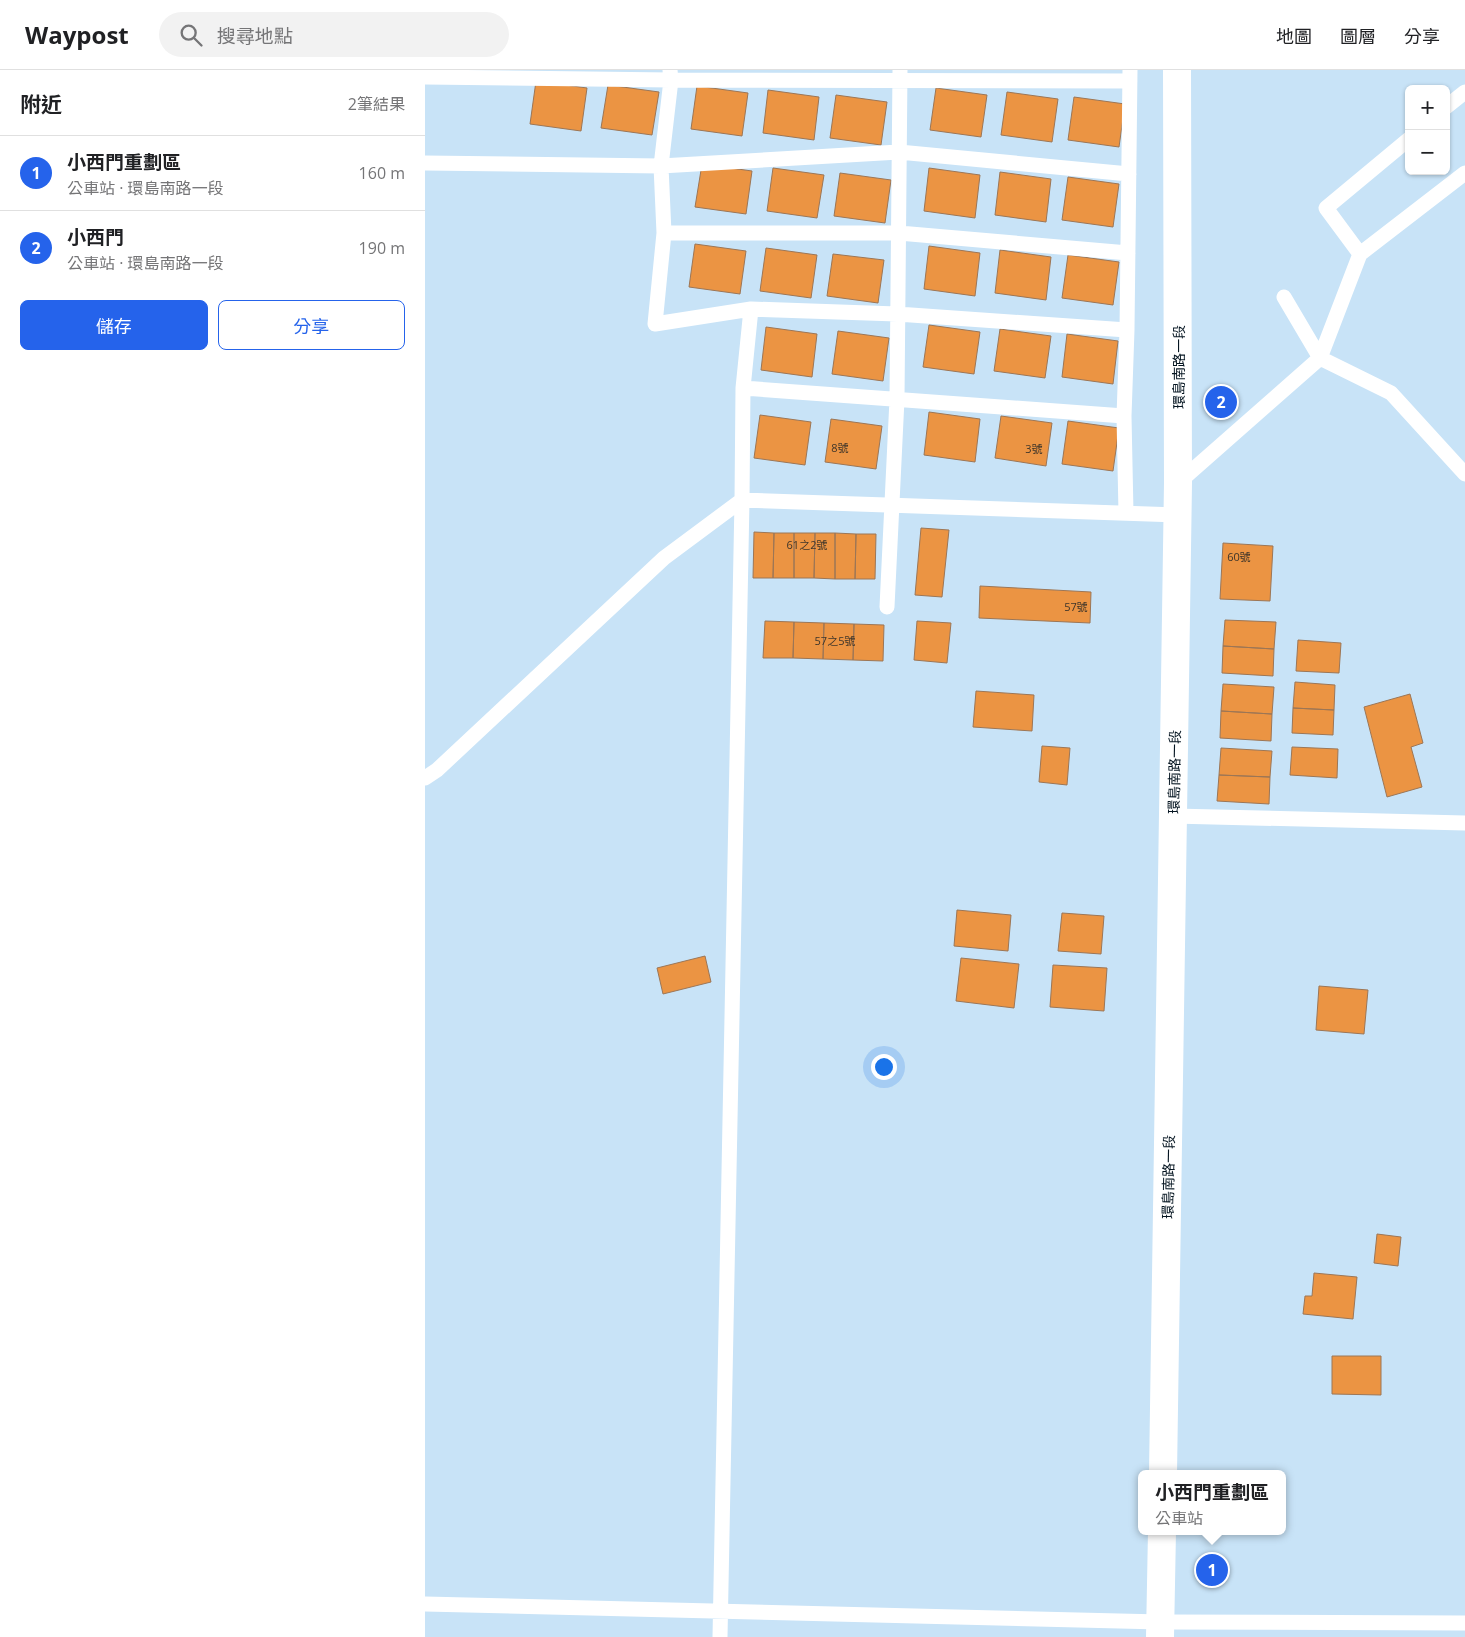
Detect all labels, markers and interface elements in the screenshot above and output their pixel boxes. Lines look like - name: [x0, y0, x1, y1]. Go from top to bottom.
- search box: [159, 12, 509, 57]
- text: Waypost: [25, 18, 129, 51]
- icon: search: [177, 21, 205, 49]
- text: 搜尋地點: [217, 23, 293, 49]
- text: 地圖: [1276, 24, 1312, 48]
- text: 圖層: [1340, 24, 1376, 48]
- text: 分享: [1404, 24, 1440, 48]
- map controls: [1405, 85, 1450, 175]
- button: +: [1405, 85, 1450, 130]
- text: 附近: [20, 90, 62, 118]
- text: 2筆結果: [348, 93, 405, 115]
- button: −: [1405, 130, 1450, 175]
- text: 小西門重劃區: [67, 149, 181, 175]
- text: 1: [31, 162, 41, 184]
- text: 160 m: [359, 162, 405, 184]
- text: 公車站 · 環島南路一段: [67, 177, 224, 199]
- text: 小西門: [67, 224, 124, 250]
- text: 2: [31, 237, 41, 259]
- text: 190 m: [359, 237, 405, 259]
- text: 公車站 · 環島南路一段: [67, 252, 224, 274]
- button: 儲存: [20, 300, 208, 350]
- button: 分享: [218, 300, 405, 350]
- street label: 環島南路一段: [1169, 325, 1188, 409]
- pin: 2: [1205, 383, 1237, 421]
- house number: 8號: [831, 440, 849, 455]
- house number: 3號: [1025, 441, 1043, 456]
- house number: 61之2號: [787, 537, 827, 552]
- house number: 60號: [1227, 549, 1251, 564]
- house number: 57號: [1064, 599, 1088, 614]
- house number: 57之5號: [815, 633, 855, 648]
- street label: 環島南路一段: [1164, 730, 1184, 814]
- your location: [871, 1054, 897, 1080]
- street label: 環島南路一段: [1158, 1135, 1178, 1219]
- popup: [1138, 1470, 1286, 1535]
- text: 小西門重劃區: [1155, 1479, 1269, 1505]
- text: 公車站: [1155, 1507, 1203, 1529]
- pin: 1: [1196, 1551, 1228, 1589]

